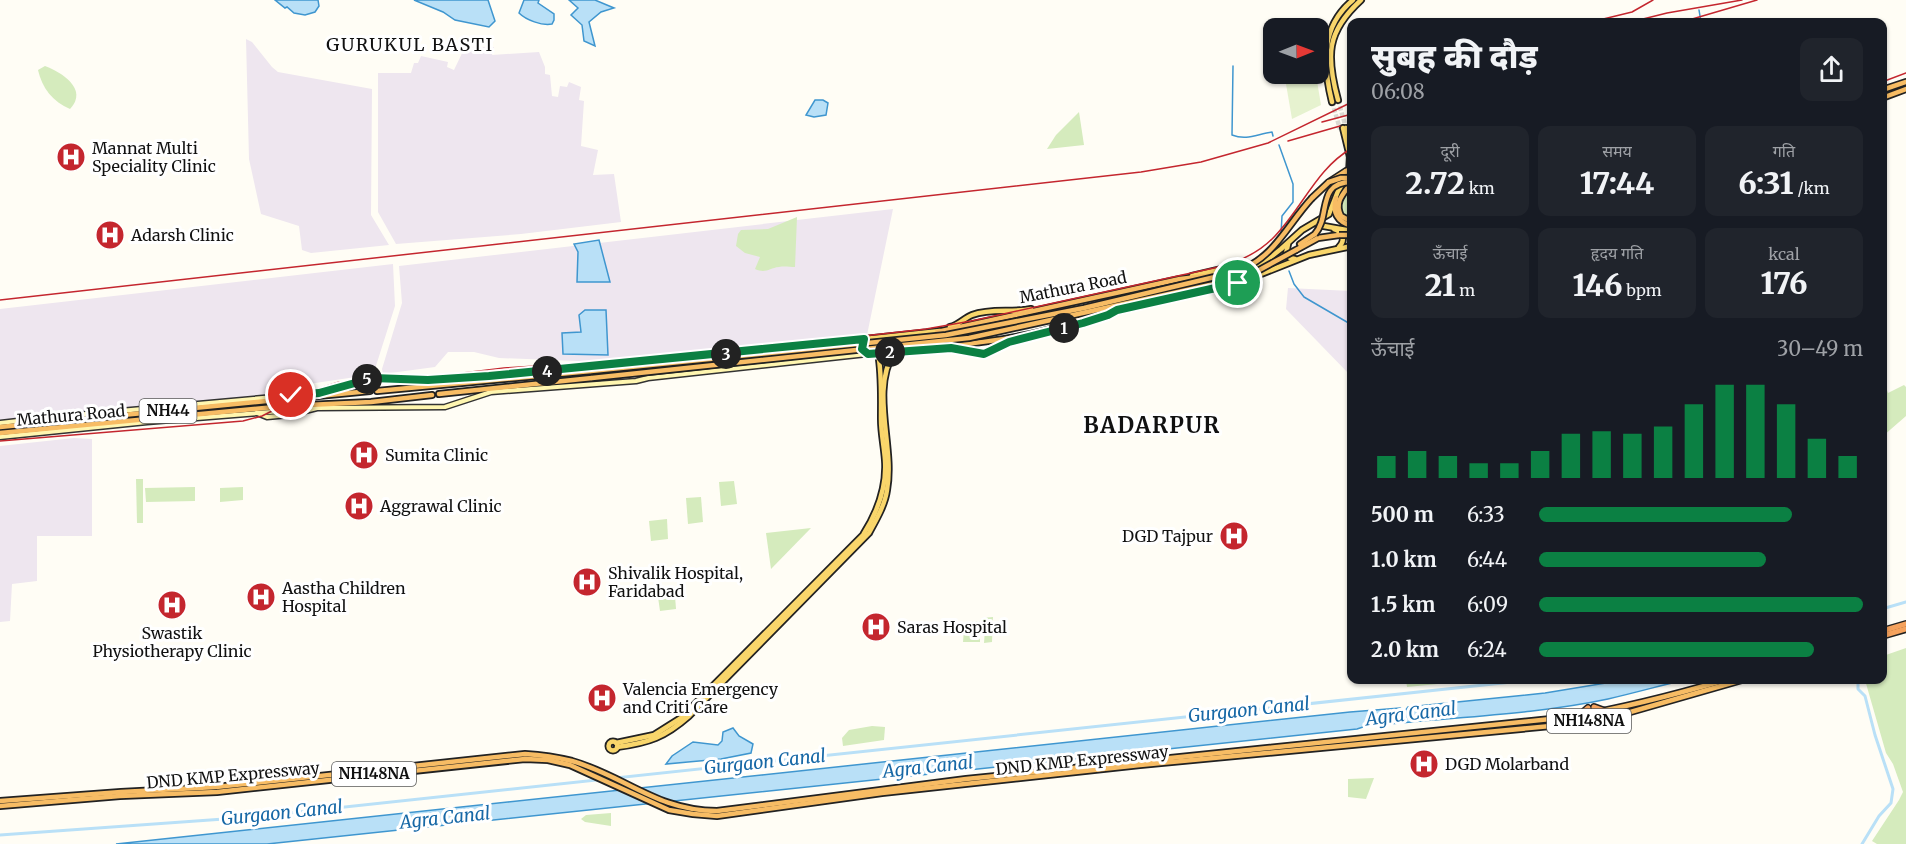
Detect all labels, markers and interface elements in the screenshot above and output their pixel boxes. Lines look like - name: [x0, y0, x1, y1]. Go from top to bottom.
- north arrow: [1263, 18, 1329, 84]
- map controls: [1263, 18, 1329, 84]
- district label: GURUKUL BASTI: [326, 33, 494, 56]
- text: सुबह की दौड़: [1371, 36, 1538, 77]
- button: share: [1800, 38, 1863, 101]
- text: 06:08: [1371, 79, 1425, 104]
- place label: Mannat Multi Speciality Clinic: [92, 138, 216, 176]
- hospital icon: Mannat Multi Speciality Clinic: [55, 141, 87, 173]
- text: दूरी: [1440, 141, 1460, 161]
- text: समय: [1602, 141, 1632, 161]
- text: गति: [1773, 141, 1795, 161]
- text: 2.72: [1405, 164, 1465, 202]
- text: 17:44: [1580, 164, 1654, 202]
- text: 6:31: [1738, 164, 1794, 202]
- text: km: [1465, 178, 1495, 198]
- text: /km: [1794, 178, 1830, 198]
- hospital icon: Adarsh Clinic: [94, 219, 126, 251]
- place label: Adarsh Clinic: [130, 225, 234, 245]
- text: ऊँचाई: [1433, 243, 1467, 263]
- text: हृदय गति: [1591, 243, 1643, 263]
- text: kcal: [1768, 244, 1800, 264]
- pin: [1212, 257, 1263, 308]
- text: 176: [1760, 264, 1808, 302]
- icon: arrive: [1221, 266, 1254, 299]
- text: 21: [1425, 266, 1456, 304]
- text: 146: [1572, 266, 1623, 304]
- street label: Mathura Road: [1018, 267, 1129, 307]
- text: m: [1456, 280, 1475, 300]
- text: bpm: [1623, 280, 1662, 300]
- pin: 1: [1049, 313, 1079, 343]
- text: 1: [1060, 318, 1068, 338]
- text: ऊँचाई: [1371, 336, 1414, 361]
- text: 30–49 m: [1777, 336, 1863, 361]
- pin: 2: [875, 337, 905, 367]
- pin: 3: [711, 339, 741, 369]
- text: 2: [885, 342, 895, 362]
- text: 3: [721, 344, 731, 364]
- pin: 4: [532, 356, 562, 386]
- text: 4: [542, 361, 552, 381]
- pin: 5: [352, 364, 382, 394]
- pin: [265, 369, 316, 420]
- text: 5: [362, 369, 372, 389]
- icon: check: [274, 378, 307, 411]
- road number: NH44: [140, 399, 196, 423]
- street label: Mathura Road: [16, 400, 126, 430]
- district label: BADARPUR: [1083, 411, 1221, 439]
- hospital icon: Sumita Clinic: [348, 439, 380, 471]
- place label: Sumita Clinic: [385, 445, 488, 465]
- hospital icon: Aggrawal Clinic: [343, 490, 375, 522]
- place label: Aggrawal Clinic: [379, 496, 502, 516]
- text: 500 m: [1371, 502, 1434, 527]
- text: 6:33: [1467, 502, 1505, 527]
- hospital icon: DGD Tajpur: [1218, 520, 1250, 552]
- place label: DGD Tajpur: [1122, 526, 1213, 546]
- text: 1.0 km: [1371, 547, 1437, 572]
- text: 6:44: [1467, 547, 1507, 572]
- place label: Shivalik Hospital, Faridabad: [608, 563, 743, 601]
- hospital icon: Shivalik Hospital, Faridabad: [571, 566, 603, 598]
- place label: Aastha Children Hospital: [281, 578, 406, 616]
- hospital icon: Aastha Children Hospital: [245, 581, 277, 613]
- hospital icon: Swastik Physiotherapy Clinic: [156, 589, 188, 621]
- text: 1.5 km: [1371, 592, 1435, 617]
- text: 6:09: [1467, 592, 1508, 617]
- hospital icon: Saras Hospital: [860, 611, 892, 643]
- place label: Saras Hospital: [897, 617, 1007, 637]
- place label: Swastik Physiotherapy Clinic: [92, 623, 252, 661]
- text: 2.0 km: [1371, 637, 1439, 662]
- text: 6:24: [1467, 637, 1507, 662]
- place label: Valencia Emergency and Criti Care: [622, 679, 779, 717]
- hospital icon: Valencia Emergency and Criti Care: [586, 682, 618, 714]
- water label: Gurgaon Canal: [1187, 692, 1311, 727]
- water label: Agra Canal: [1362, 697, 1458, 731]
- road number: NH148NA: [1547, 709, 1631, 733]
- street label: DND KMP Expressway: [995, 741, 1170, 779]
- water label: Gurgaon Canal: [703, 744, 827, 779]
- hospital icon: DGD Molarband: [1408, 748, 1440, 780]
- water label: Agra Canal: [879, 750, 974, 783]
- place label: DGD Molarband: [1445, 754, 1569, 774]
- street label: DND KMP Expressway: [146, 757, 321, 793]
- road number: NH148NA: [332, 762, 416, 786]
- water label: Gurgaon Canal: [220, 795, 344, 830]
- water label: Agra Canal: [396, 801, 491, 834]

